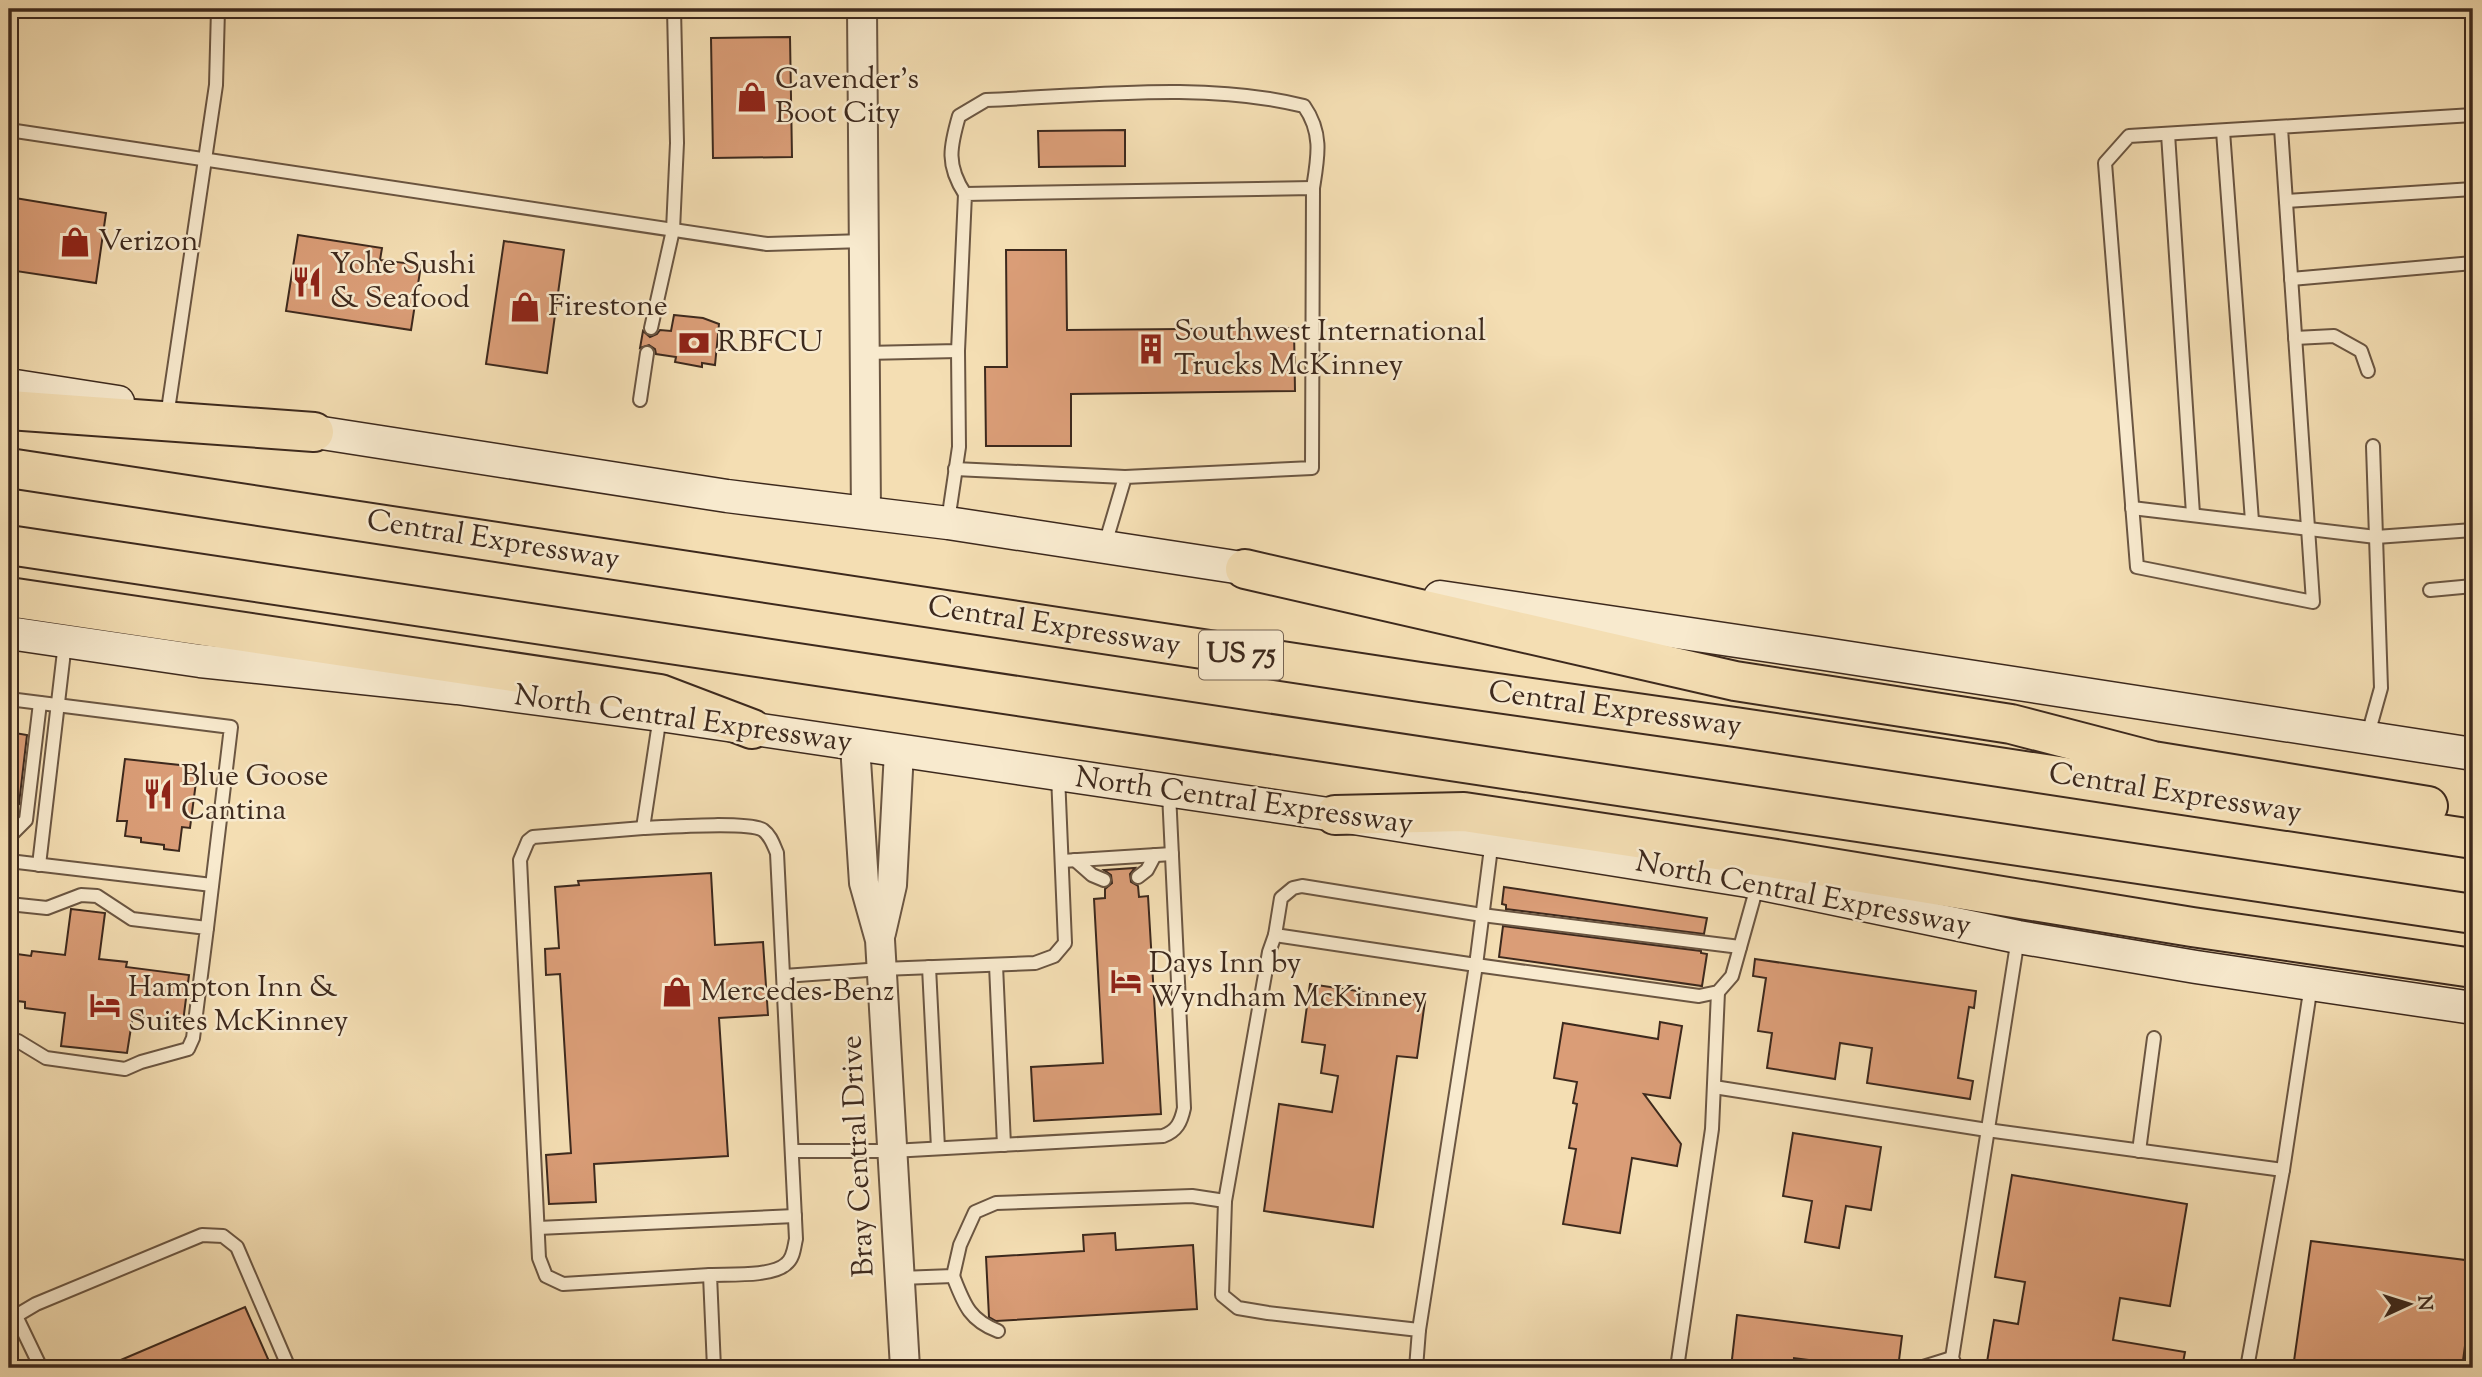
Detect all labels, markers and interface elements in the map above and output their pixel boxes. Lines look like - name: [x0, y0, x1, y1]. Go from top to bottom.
- place label: Cavender's Boot City: [775, 59, 919, 136]
- shop icon: Cavender's Boot City: [735, 80, 769, 114]
- place label: Verizon: [98, 221, 199, 264]
- shop icon: Verizon: [58, 225, 92, 259]
- place label: Yohe Sushi & Seafood: [330, 244, 475, 321]
- restaurant icon: Yohe Sushi & Seafood: [290, 265, 324, 299]
- place label: Firestone: [548, 286, 668, 329]
- shop icon: Firestone: [508, 290, 542, 324]
- place label: Southwest International Trucks McKinney: [1174, 311, 1486, 388]
- place label: RBFCU: [717, 322, 823, 365]
- bank icon: RBFCU: [677, 326, 711, 360]
- building icon: Southwest International Trucks McKinney: [1134, 332, 1168, 366]
- street label: Central Expressway: [364, 500, 623, 582]
- street label: Central Expressway: [925, 586, 1184, 668]
- road number: US 75: [1199, 630, 1283, 680]
- street label: Central Expressway: [1486, 671, 1744, 749]
- street label: North Central Expressway: [511, 675, 855, 765]
- street label: Central Expressway: [2046, 753, 2305, 835]
- place label: Blue Goose Cantina: [181, 756, 329, 833]
- street label: North Central Expressway: [1072, 757, 1416, 847]
- restaurant icon: Blue Goose Cantina: [141, 777, 175, 811]
- street label: North Central Expressway: [1632, 841, 1974, 949]
- place label: Days Inn by Wyndham McKinney: [1149, 943, 1427, 1020]
- hotel icon: Days Inn by Wyndham McKinney: [1109, 964, 1143, 998]
- place label: Hampton Inn & Suites McKinney: [128, 967, 349, 1044]
- place label: Mercedes-Benz: [700, 971, 894, 1014]
- shop icon: Mercedes-Benz: [660, 975, 694, 1009]
- hotel icon: Hampton Inn & Suites McKinney: [88, 988, 122, 1022]
- street label: Bray Central Drive: [831, 1034, 887, 1278]
- north arrow: [2374, 1268, 2444, 1338]
- text: N: [2409, 1294, 2437, 1311]

